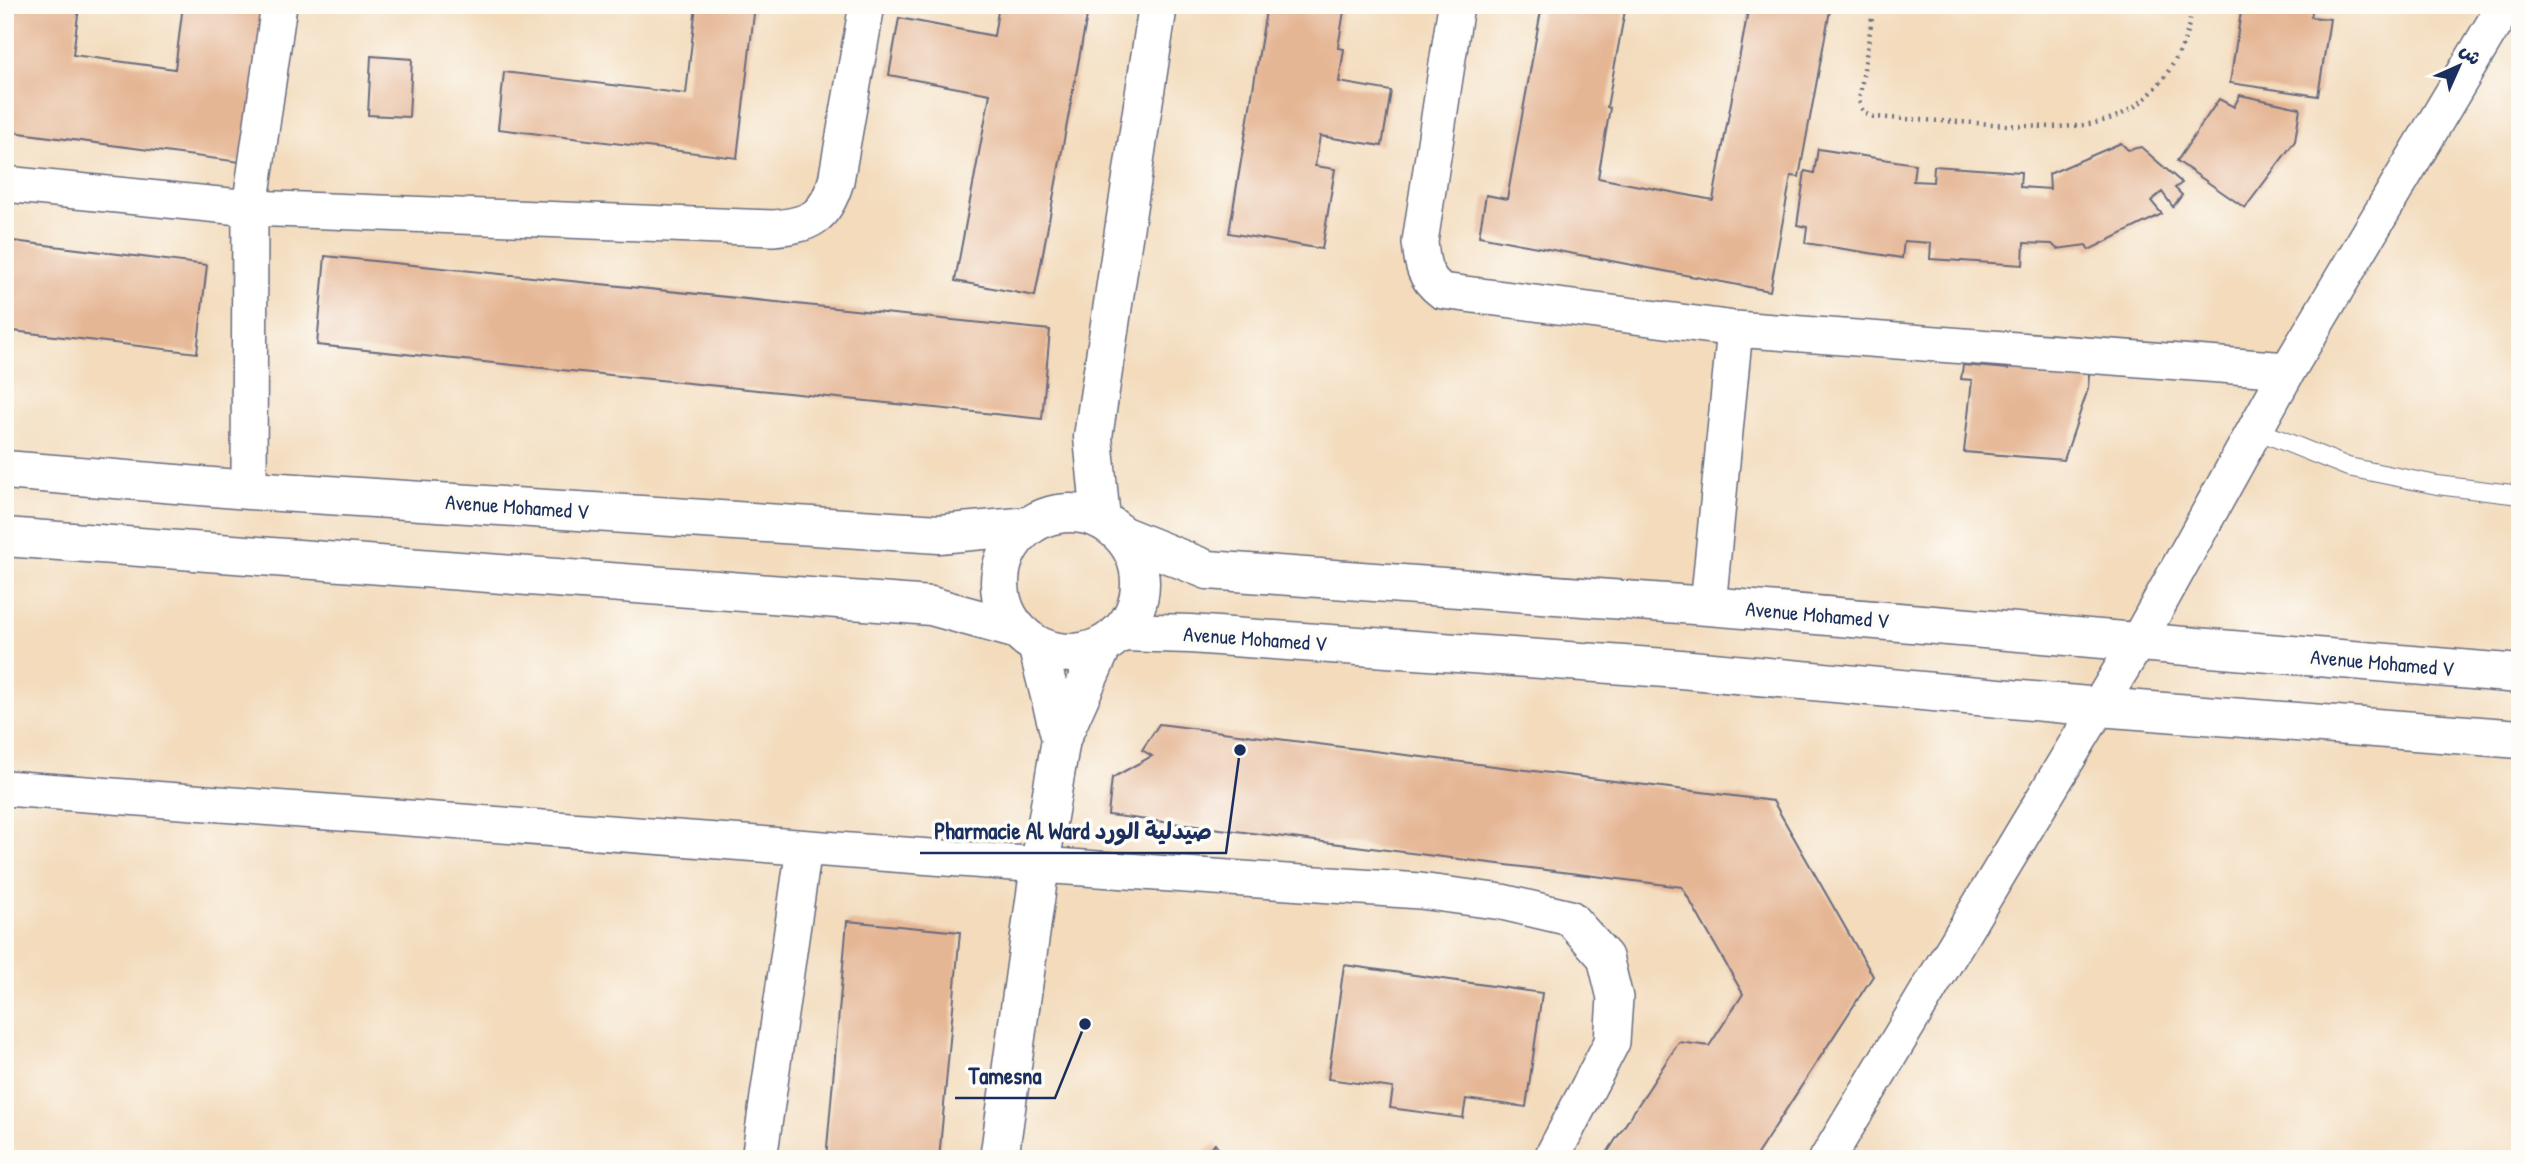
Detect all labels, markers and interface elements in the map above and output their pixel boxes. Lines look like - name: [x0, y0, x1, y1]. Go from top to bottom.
- north arrow: [2424, 32, 2494, 102]
- text: ش: [2454, 37, 2488, 71]
- street label: Avenue Mohamed V: [444, 487, 590, 526]
- street label: Avenue Mohamed V: [1744, 594, 1890, 635]
- street label: Avenue Mohamed V: [1182, 619, 1328, 658]
- street label: Avenue Mohamed V: [2309, 642, 2455, 683]
- callout: Pharmacie Al Ward صيدلية الورد: [920, 809, 1226, 853]
- text: Pharmacie Al Ward صيدلية الورد: [934, 815, 1212, 846]
- callout: Tamesna: [955, 1054, 1055, 1098]
- text: Tamesna: [968, 1060, 1041, 1091]

